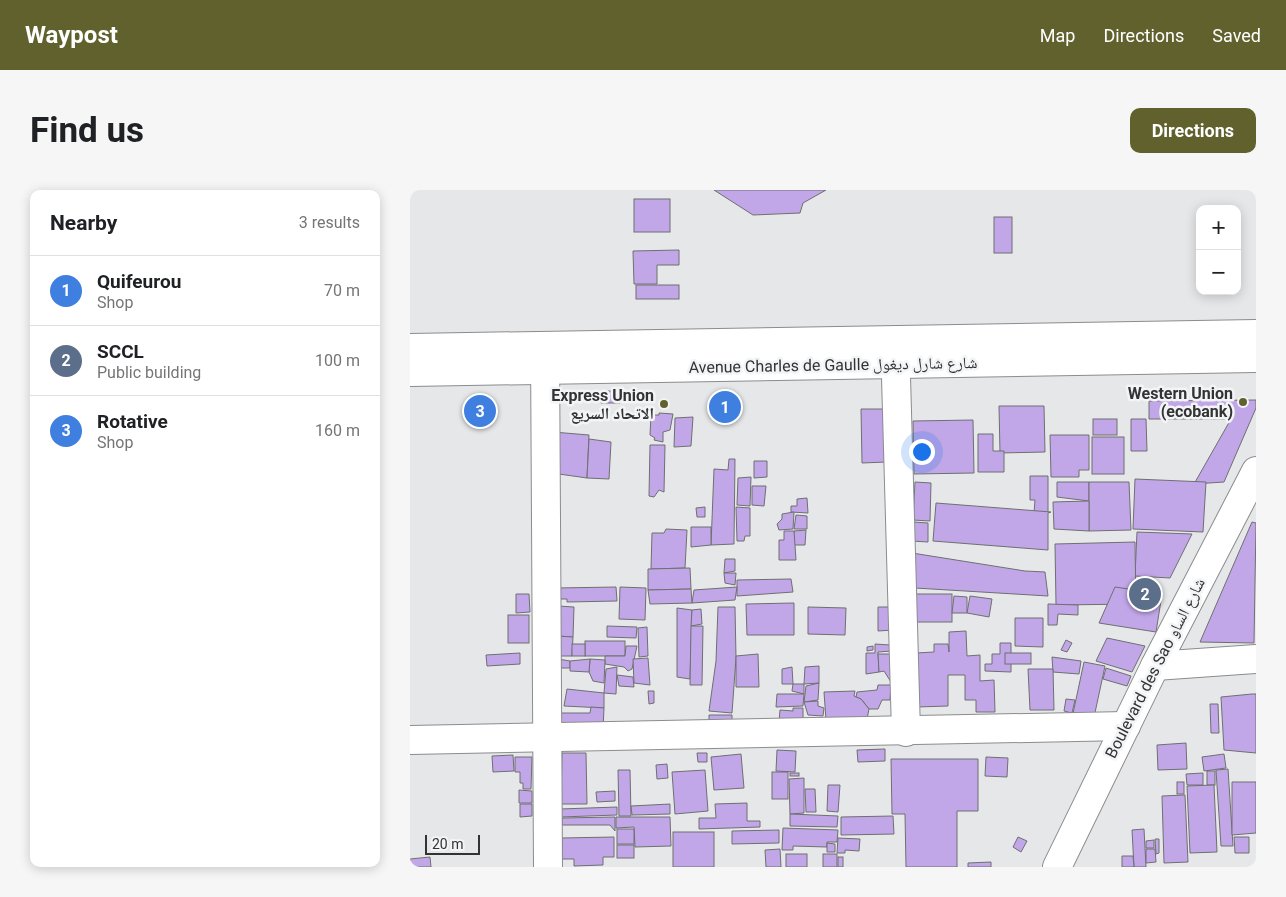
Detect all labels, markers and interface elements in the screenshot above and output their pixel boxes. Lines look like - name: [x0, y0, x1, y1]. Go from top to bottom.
- text: Waypost: [25, 21, 118, 49]
- text: Map: [1040, 25, 1075, 46]
- text: Directions: [1103, 25, 1184, 46]
- text: Saved: [1212, 25, 1261, 46]
- button: Directions: [1130, 108, 1256, 153]
- text: Find us: [30, 110, 144, 151]
- map controls: [1196, 205, 1241, 295]
- button: +: [1196, 205, 1241, 250]
- text: Nearby: [50, 211, 117, 235]
- text: 3 results: [299, 213, 360, 232]
- button: −: [1196, 250, 1241, 295]
- text: Quifeurou: [97, 270, 181, 293]
- text: 1: [61, 281, 71, 300]
- text: 70 m: [324, 281, 360, 300]
- text: Shop: [97, 293, 133, 312]
- text: SCCL: [97, 340, 144, 363]
- text: 2: [61, 351, 71, 370]
- text: 100 m: [315, 351, 360, 370]
- street label: Avenue Charles de Gaulle شارع شارل ديغول: [688, 353, 978, 378]
- text: Public building: [97, 363, 201, 382]
- place label: Western Union (ecobank): [1128, 384, 1233, 421]
- place label: Express Union الاتحاد السريع: [551, 386, 654, 424]
- pin: 1: [709, 388, 741, 426]
- pin: 3: [464, 392, 496, 430]
- marker: Western Union (ecobank): [1237, 396, 1249, 408]
- marker: Express Union الاتحاد السريع: [658, 398, 670, 410]
- text: Rotative: [97, 410, 168, 433]
- text: 3: [61, 421, 71, 440]
- text: 160 m: [315, 421, 360, 440]
- text: Shop: [97, 433, 133, 452]
- your location: [909, 439, 935, 465]
- street label: Boulevard des Sao شارع الساو: [1101, 575, 1210, 762]
- pin: 2: [1129, 575, 1161, 613]
- scale bar: [425, 832, 480, 855]
- text: 20 m: [432, 836, 464, 852]

